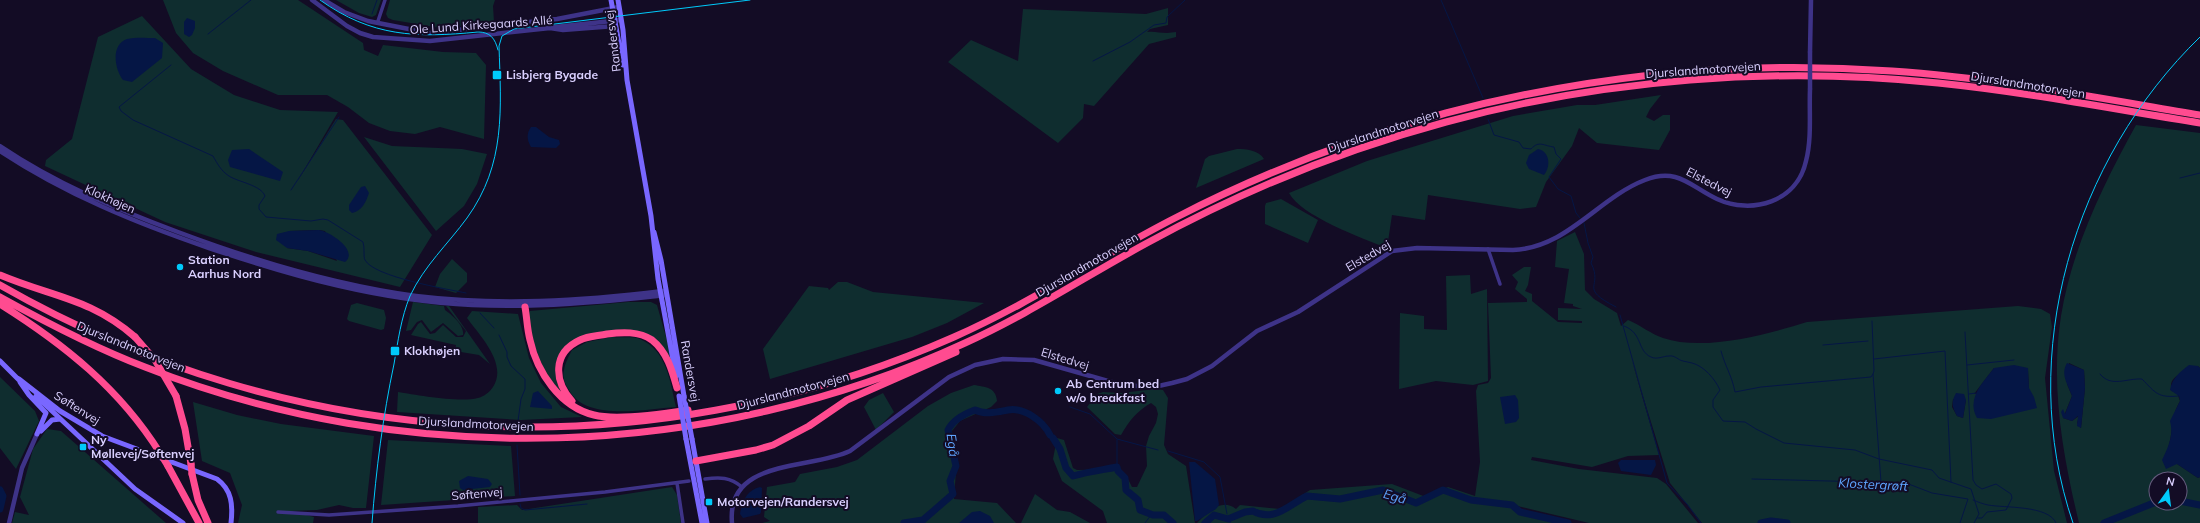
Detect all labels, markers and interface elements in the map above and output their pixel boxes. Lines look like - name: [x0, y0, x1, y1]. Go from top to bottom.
- street label: Randersvej: [601, 9, 624, 73]
- street label: Ole Lund Kirkegaards Allé: [409, 12, 553, 37]
- street label: Djurslandmotorvejen: [1645, 58, 1761, 81]
- place label: Lisbjerg Bygade: [506, 67, 598, 82]
- street label: Djurslandmotorvejen: [1970, 68, 2086, 101]
- marker: Lisbjerg Bygade: [491, 69, 503, 81]
- street label: Djurslandmotorvejen: [1326, 106, 1440, 156]
- street label: Elstedvej: [1684, 164, 1735, 200]
- street label: Klokhøjen: [83, 181, 138, 216]
- street label: Djurslandmotorvejen: [1033, 229, 1141, 300]
- street label: Elstedvej: [1343, 237, 1393, 274]
- place label: Station Aarhus Nord: [188, 252, 261, 281]
- marker: Station Aarhus Nord: [175, 262, 185, 272]
- street label: Djurslandmotorvejen: [75, 318, 188, 375]
- street label: Randersvej: [678, 339, 703, 403]
- place label: Klokhøjen: [404, 343, 460, 358]
- street label: Elstedvej: [1039, 344, 1091, 373]
- marker: Klokhøjen: [389, 345, 401, 357]
- street label: Djurslandmotorvejen: [735, 368, 851, 413]
- place label: Ab Centrum bed w/o breakfast: [1066, 376, 1159, 405]
- marker: Ab Centrum bed w/o breakfast: [1053, 386, 1063, 396]
- street label: Søftenvej: [52, 388, 103, 428]
- street label: Djurslandmotorvejen: [418, 413, 534, 434]
- place label: Ny Møllevej/Søftenvej: [91, 432, 194, 461]
- water label: Egå: [943, 432, 963, 458]
- marker: Ny Møllevej/Søftenvej: [78, 442, 88, 452]
- north arrow: [2148, 471, 2188, 511]
- text: N: [2165, 473, 2176, 489]
- water label: Klostergrøft: [1838, 474, 1909, 494]
- street label: Søftenvej: [451, 484, 503, 503]
- water label: Egå: [1382, 485, 1409, 507]
- place label: Motorvejen/Randersvej: [717, 494, 849, 509]
- marker: Motorvejen/Randersvej: [704, 497, 714, 507]

